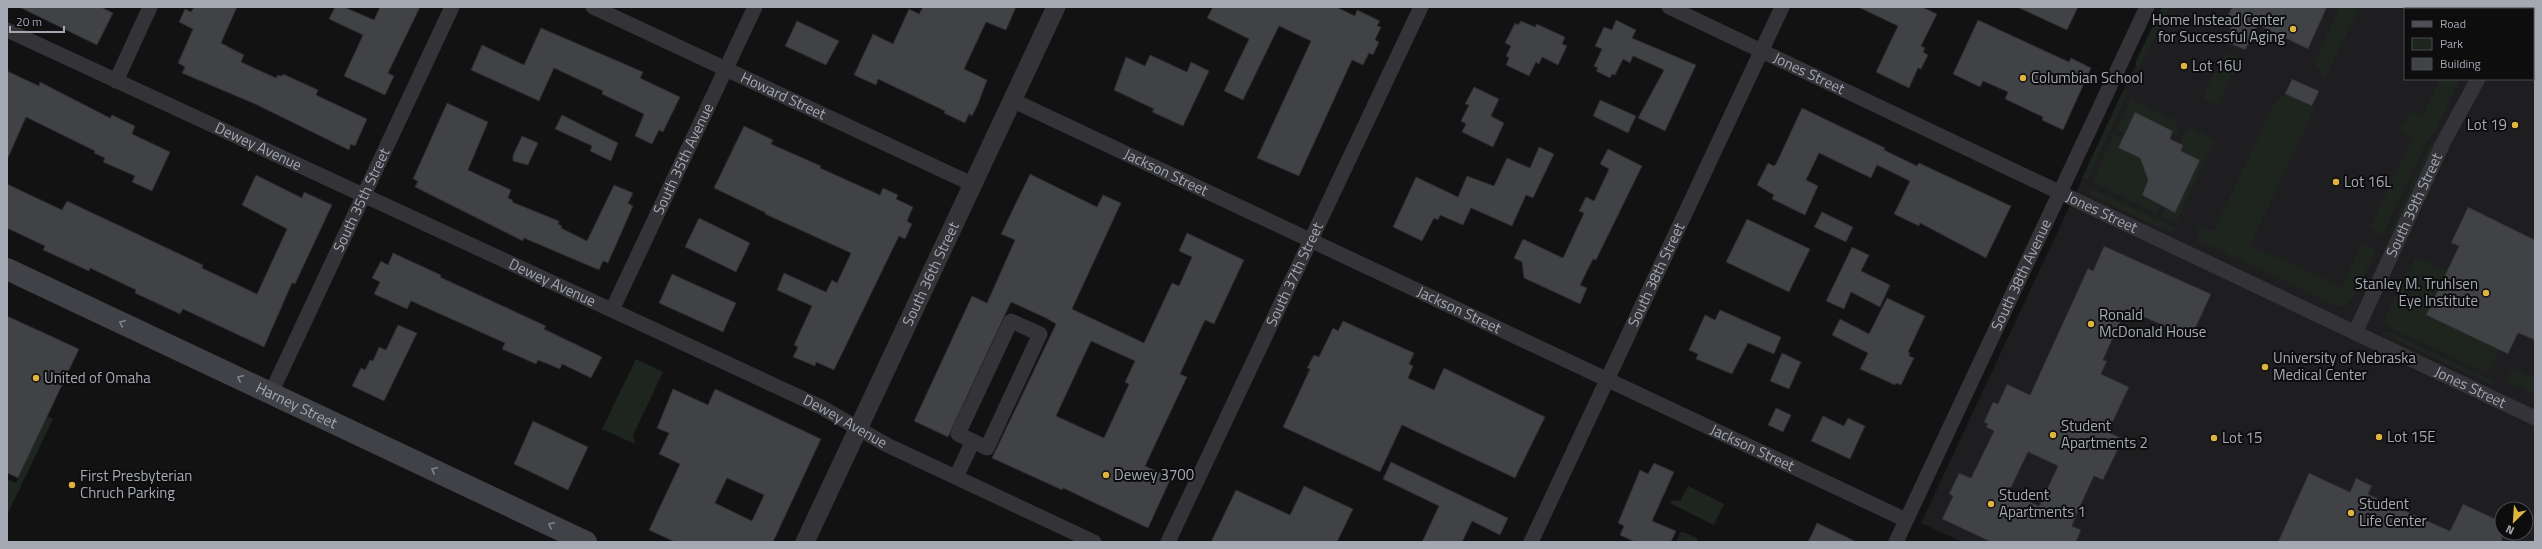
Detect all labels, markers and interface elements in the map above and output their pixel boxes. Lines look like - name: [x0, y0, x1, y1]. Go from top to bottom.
- scale bar: [10, 8, 64, 34]
- place label: Home Instead Center for Successful Aging: [2152, 8, 2285, 48]
- legend: [2404, 8, 2534, 80]
- text: 20 m: [16, 12, 42, 31]
- text: Road: [2440, 14, 2466, 33]
- marker: Home Instead Center for Successful Aging: [2288, 24, 2298, 34]
- text: Park: [2440, 34, 2463, 53]
- street label: Jones Street: [1770, 46, 1850, 100]
- place label: Lot 16U: [2192, 54, 2242, 77]
- text: Building: [2440, 54, 2481, 73]
- marker: Lot 16U: [2179, 61, 2189, 71]
- street label: Howard Street: [737, 66, 831, 126]
- place label: Columbian School: [2031, 66, 2143, 89]
- marker: Columbian School: [2018, 73, 2028, 83]
- street label: South 35th Avenue: [647, 99, 719, 218]
- place label: Lot 19: [2467, 113, 2507, 136]
- street label: Dewey Avenue: [211, 116, 306, 176]
- marker: Lot 19: [2510, 120, 2520, 130]
- street label: Jackson Street: [1120, 142, 1213, 202]
- street label: South 35th Street: [327, 143, 396, 256]
- street label: South 39th Street: [2380, 148, 2448, 261]
- place label: Lot 16L: [2344, 170, 2392, 193]
- marker: Lot 16L: [2331, 177, 2341, 187]
- street label: Jones Street: [2062, 185, 2142, 239]
- street label: South 38th Avenue: [1985, 215, 2057, 334]
- street label: South 36th Street: [896, 217, 965, 330]
- street label: South 37th Street: [1260, 218, 1329, 330]
- street label: South 38th Street: [1621, 218, 1691, 331]
- street label: Dewey Avenue: [505, 252, 600, 312]
- place label: Stanley M. Truhlsen Eye Institute: [2355, 272, 2478, 312]
- street label: Jackson Street: [1413, 280, 1506, 340]
- marker: Stanley M. Truhlsen Eye Institute: [2481, 288, 2491, 298]
- place label: Ronald McDonald House: [2099, 303, 2206, 343]
- marker: Ronald McDonald House: [2086, 319, 2096, 329]
- one-way arrow: [119, 320, 127, 328]
- place label: University of Nebraska Medical Center: [2273, 346, 2416, 386]
- street label: Jones Street: [2431, 360, 2511, 414]
- marker: University of Nebraska Medical Center: [2260, 362, 2270, 372]
- place label: United of Omaha: [44, 366, 151, 389]
- marker: United of Omaha: [31, 373, 41, 383]
- one-way arrow: [237, 375, 244, 383]
- street label: Harney Street: [252, 376, 342, 434]
- street label: Dewey Avenue: [799, 388, 892, 454]
- place label: Student Apartments 2: [2061, 414, 2148, 454]
- street label: Jackson Street: [1707, 418, 1799, 477]
- place label: Lot 15E: [2387, 425, 2436, 448]
- place label: Lot 15: [2222, 426, 2262, 449]
- marker: Student Apartments 2: [2048, 430, 2058, 440]
- marker: Lot 15E: [2374, 432, 2384, 442]
- marker: Lot 15: [2209, 433, 2219, 443]
- place label: Dewey 3700: [1114, 463, 1194, 486]
- place label: First Presbyterian Chruch Parking: [80, 464, 192, 504]
- one-way arrow: [430, 467, 438, 475]
- marker: Dewey 3700: [1101, 470, 1111, 480]
- marker: First Presbyterian Chruch Parking: [67, 480, 77, 490]
- place label: Student Apartments 1: [1999, 483, 2086, 523]
- place label: Student Life Center: [2359, 492, 2427, 532]
- marker: Student Apartments 1: [1986, 499, 1996, 509]
- north arrow: [2494, 501, 2534, 541]
- marker: Student Life Center: [2346, 508, 2356, 518]
- text: N: [2503, 521, 2517, 539]
- one-way arrow: [548, 522, 555, 530]

